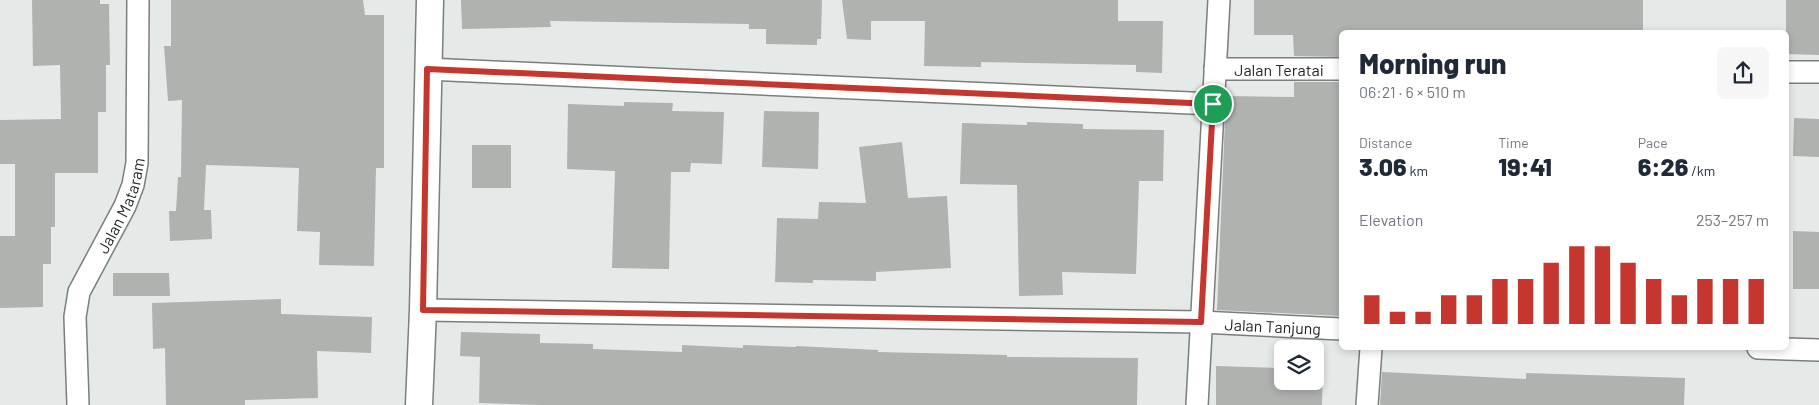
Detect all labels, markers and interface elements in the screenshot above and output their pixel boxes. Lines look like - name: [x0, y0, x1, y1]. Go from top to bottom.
- text: Morning run: [1359, 46, 1507, 80]
- button: share: [1717, 47, 1769, 99]
- street label: Jalan Teratai: [1234, 60, 1324, 79]
- text: 06:21 · 6 × 510 m: [1359, 82, 1466, 101]
- pin: [1192, 83, 1234, 125]
- icon: arrive: [1199, 90, 1227, 118]
- text: Distance: [1359, 134, 1412, 151]
- text: Time: [1498, 134, 1529, 151]
- text: Pace: [1638, 134, 1668, 151]
- text: 3.06: [1359, 151, 1407, 181]
- text: 19:41: [1498, 151, 1552, 181]
- text: 6:26: [1638, 151, 1688, 181]
- street label: Jalan Mataram: [92, 156, 147, 256]
- text: km: [1407, 162, 1428, 179]
- text: /km: [1688, 162, 1715, 179]
- text: Elevation: [1359, 210, 1423, 229]
- text: 253–257 m: [1696, 210, 1769, 229]
- street label: Jalan Tanjung: [1224, 314, 1321, 337]
- map controls: [1274, 340, 1324, 390]
- button: layers: [1274, 340, 1324, 390]

